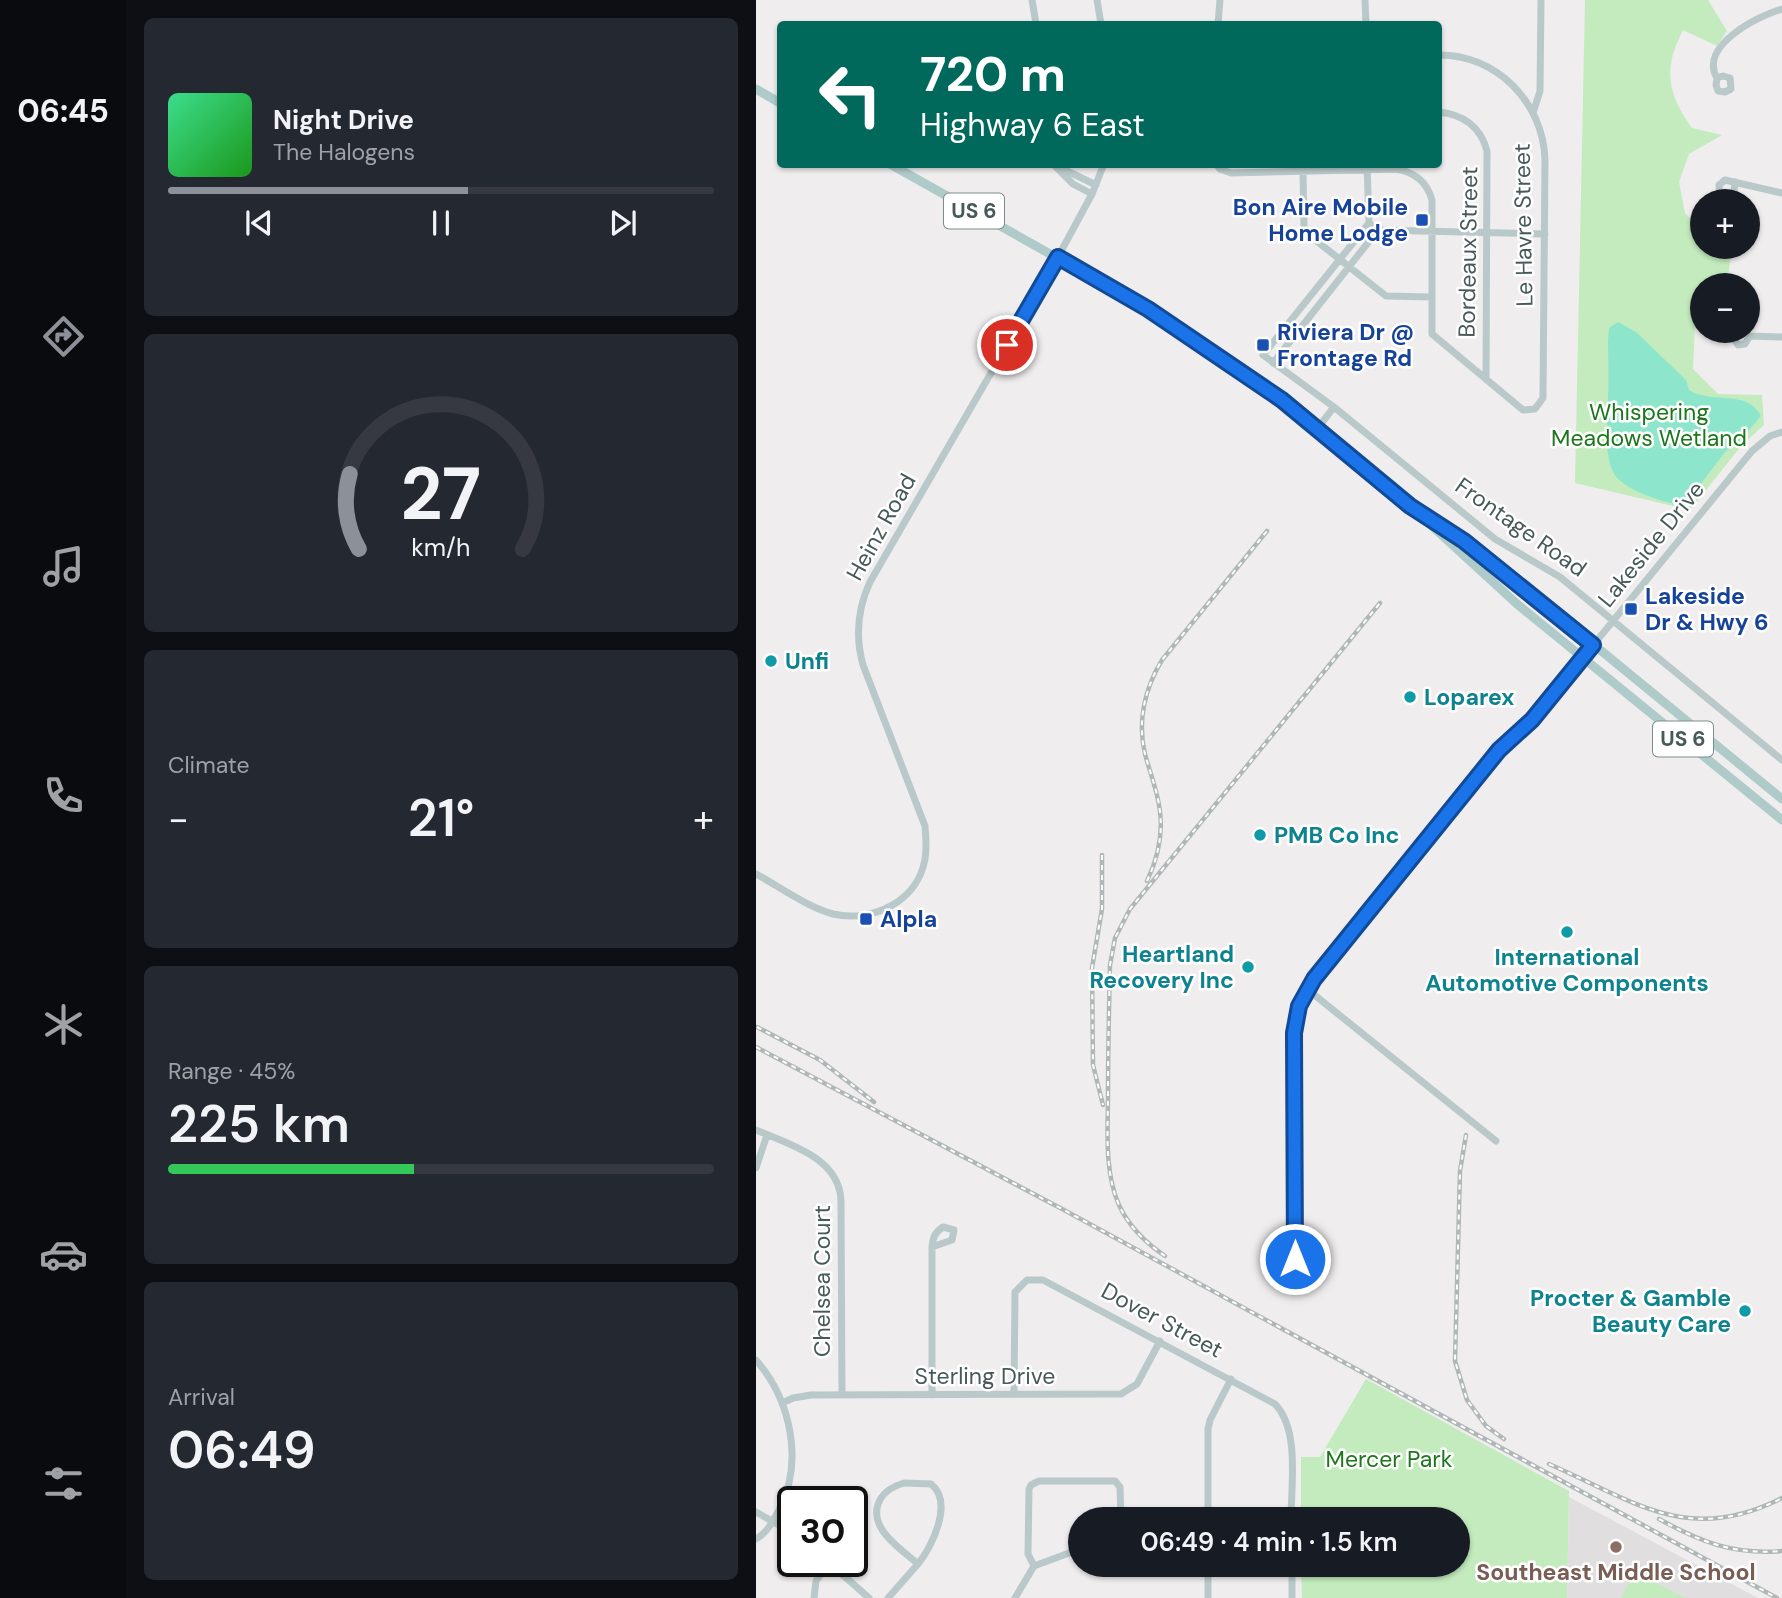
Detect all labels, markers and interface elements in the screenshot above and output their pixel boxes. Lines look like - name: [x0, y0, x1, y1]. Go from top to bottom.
- text: 720 m: [920, 42, 1066, 106]
- icon: left: [805, 49, 896, 140]
- text: 06:45: [17, 90, 109, 132]
- text: Night Drive: [273, 103, 414, 137]
- text: Highway 6 East: [920, 104, 1145, 146]
- text: The Halogens: [273, 137, 415, 167]
- street label: Le Havre Street: [1507, 143, 1539, 307]
- street label: Bordeaux Street: [1452, 166, 1484, 338]
- map controls: [1690, 189, 1760, 343]
- button: +: [1690, 189, 1760, 259]
- place label: Bon Aire Mobile Home Lodge: [1233, 192, 1408, 248]
- road number: US 6: [944, 194, 1004, 228]
- icon: previous: [240, 204, 278, 242]
- icon: pause: [422, 204, 460, 242]
- icon: next: [604, 204, 642, 242]
- marker: Bon Aire Mobile Home Lodge: [1414, 212, 1430, 228]
- button: −: [1690, 273, 1760, 343]
- icon: directions: [39, 312, 88, 361]
- pin: [977, 315, 1037, 375]
- place label: Riviera Dr @ Frontage Rd: [1277, 317, 1414, 373]
- icon: arrive: [988, 326, 1026, 364]
- marker: Riviera Dr @ Frontage Rd: [1255, 337, 1271, 353]
- park label: Whispering Meadows Wetland: [1551, 397, 1747, 453]
- text: 27: [401, 447, 481, 542]
- street label: Heinz Road: [839, 468, 923, 586]
- street label: Frontage Road: [1449, 471, 1593, 583]
- street label: Lakeside Drive: [1591, 475, 1711, 613]
- text: km/h: [411, 531, 471, 564]
- icon: music: [39, 542, 88, 591]
- place label: Lakeside Dr & Hwy 6: [1645, 581, 1769, 637]
- marker: Lakeside Dr & Hwy 6: [1623, 601, 1639, 617]
- place label: Unfi: [785, 646, 829, 676]
- marker: Unfi: [763, 653, 779, 669]
- place label: Loparex: [1424, 682, 1514, 712]
- marker: Loparex: [1402, 689, 1418, 705]
- road number: US 6: [1653, 722, 1713, 756]
- text: Climate: [168, 750, 250, 780]
- icon: phone: [39, 771, 88, 820]
- text: 21°: [408, 784, 474, 852]
- text: −: [168, 794, 189, 844]
- text: +: [693, 794, 714, 844]
- place label: PMB Co Inc: [1274, 820, 1399, 850]
- marker: PMB Co Inc: [1252, 827, 1268, 843]
- place label: Alpla: [880, 904, 937, 934]
- marker: Alpla: [858, 911, 874, 927]
- marker: International Automotive Components: [1559, 924, 1575, 940]
- place label: Heartland Recovery Inc: [1089, 939, 1234, 995]
- place label: International Automotive Components: [1425, 942, 1709, 998]
- marker: Heartland Recovery Inc: [1240, 959, 1256, 975]
- icon: climate: [39, 1000, 88, 1049]
- text: Range · 45%: [168, 1056, 295, 1086]
- text: 225 km: [168, 1090, 350, 1158]
- street label: Chelsea Court: [807, 1205, 837, 1357]
- position arrow: [1258, 1222, 1332, 1296]
- icon: car: [39, 1230, 88, 1279]
- street label: Dover Street: [1096, 1275, 1228, 1365]
- place label: Procter & Gamble Beauty Care: [1530, 1283, 1731, 1339]
- marker: Procter & Gamble Beauty Care: [1737, 1303, 1753, 1319]
- street label: Sterling Drive: [915, 1361, 1055, 1391]
- text: Arrival: [168, 1382, 235, 1412]
- text: 06:49: [168, 1416, 316, 1484]
- park label: Mercer Park: [1326, 1444, 1453, 1474]
- icon: filters: [39, 1459, 88, 1508]
- speed limit sign: 30: [777, 1486, 868, 1577]
- text: 06:49 · 4 min · 1.5 km: [1140, 1525, 1398, 1559]
- marker: Southeast Middle School: [1608, 1539, 1624, 1555]
- place label: Southeast Middle School: [1476, 1557, 1756, 1587]

